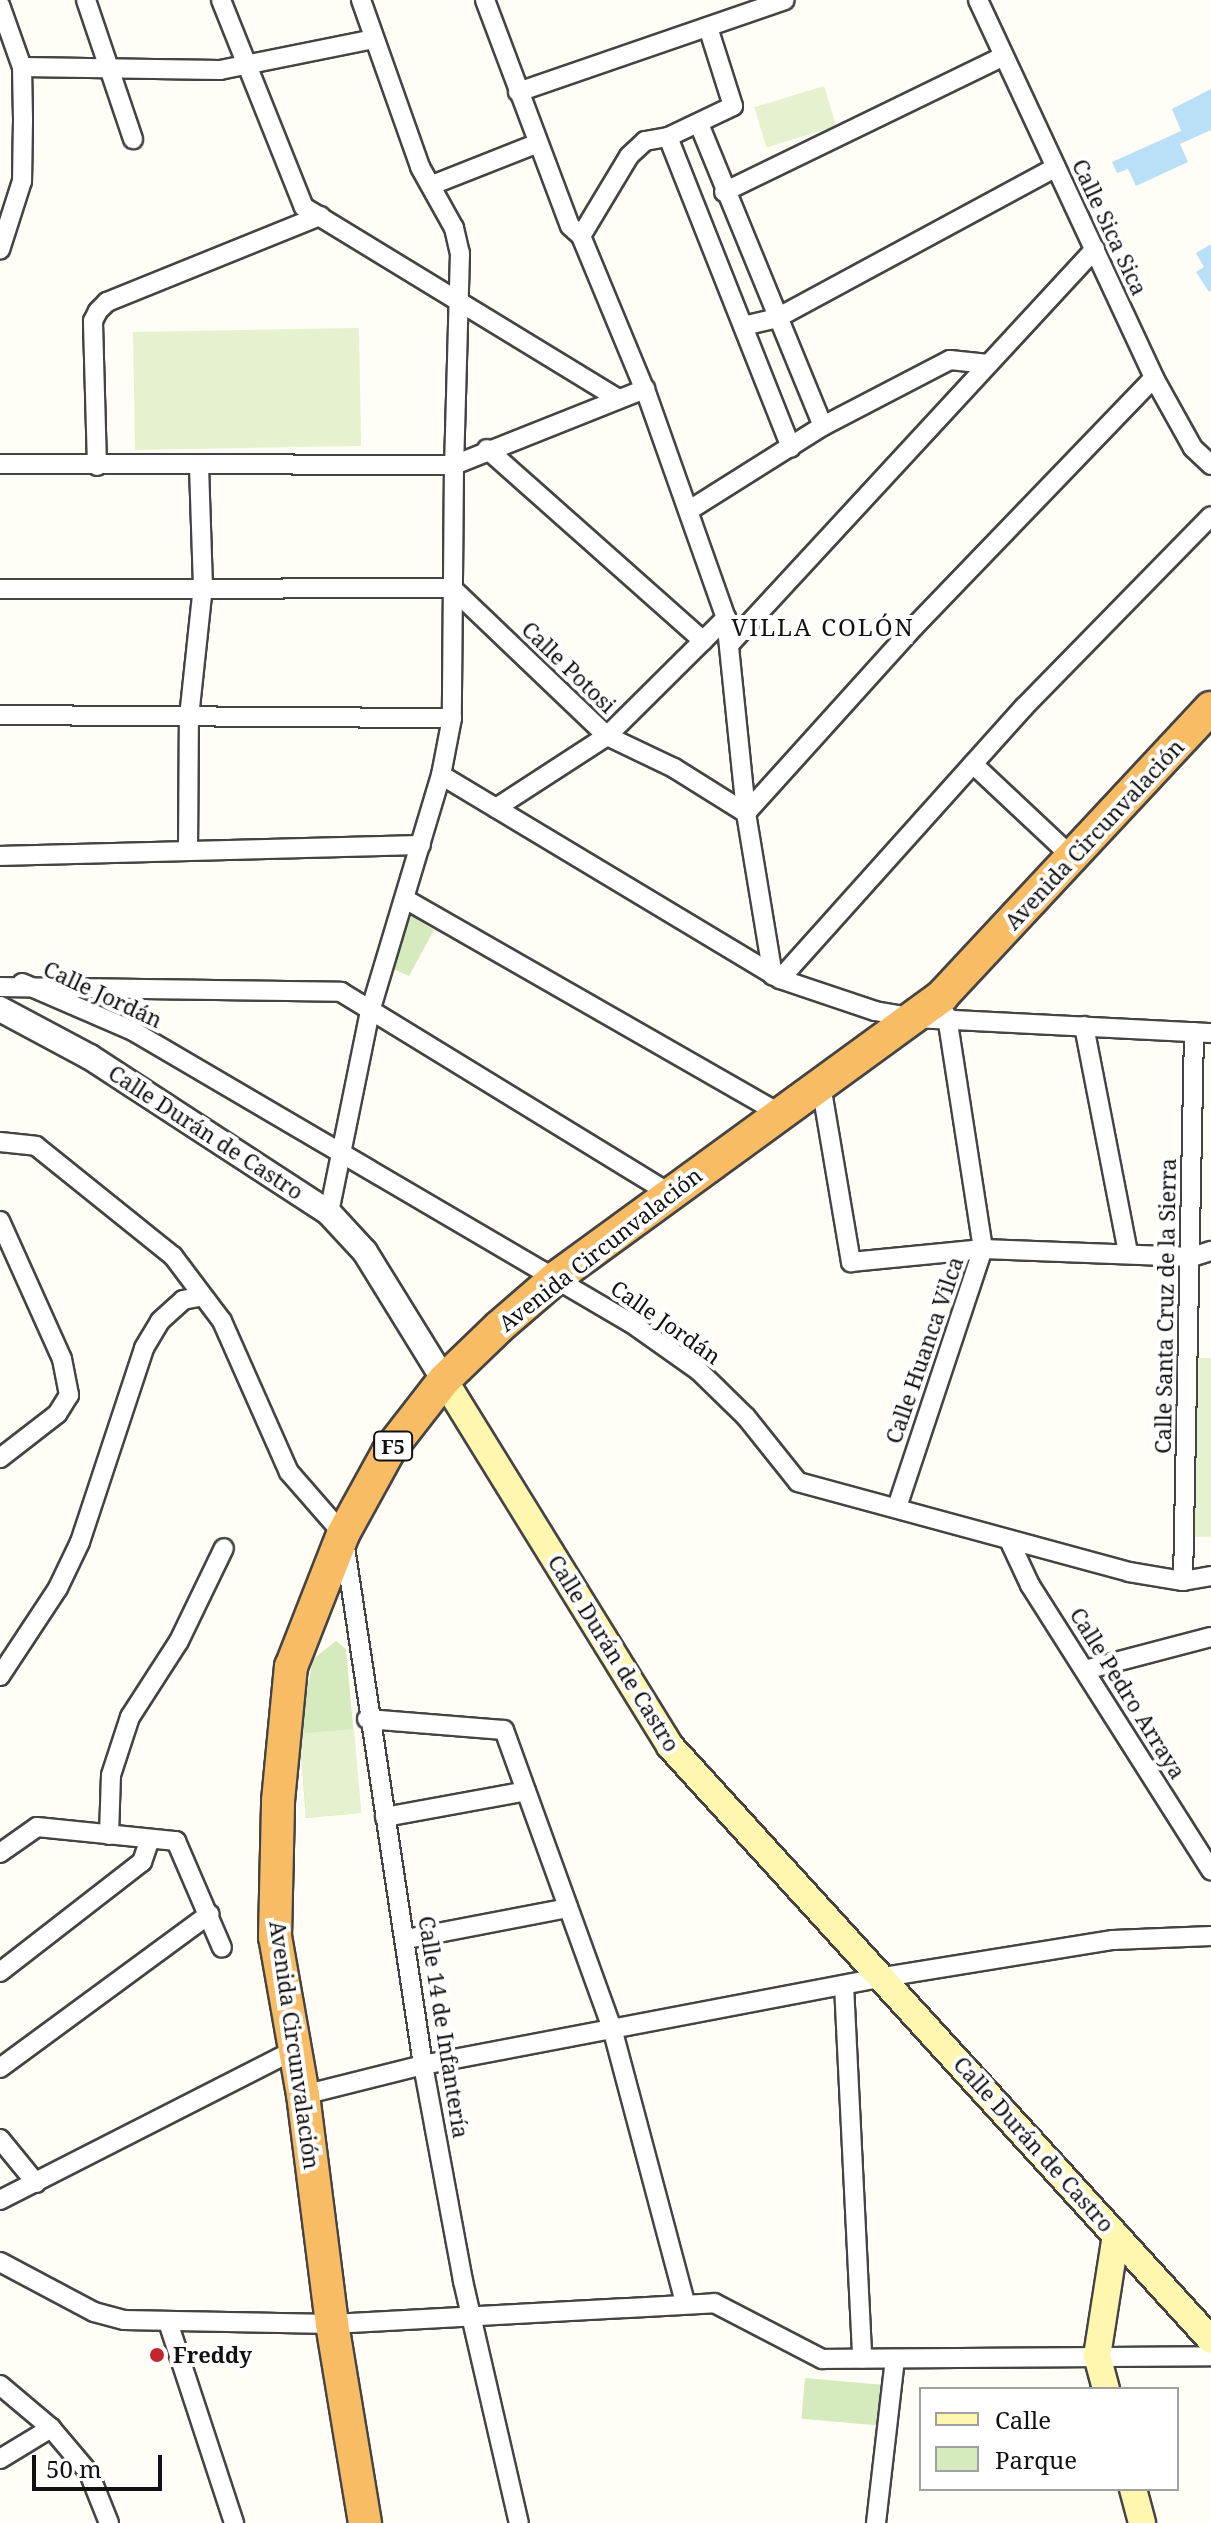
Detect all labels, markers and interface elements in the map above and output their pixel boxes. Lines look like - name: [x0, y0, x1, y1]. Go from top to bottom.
- street label: Calle Sica Sica: [1067, 155, 1153, 299]
- district label: VILLA COLÓN: [731, 613, 915, 641]
- street label: Calle Potosi: [517, 616, 621, 718]
- street label: Avenida Circunvalación: [999, 733, 1189, 935]
- street label: Calle Jordán: [39, 955, 167, 1033]
- street label: Calle Durán de Castro: [104, 1059, 308, 1205]
- street label: Calle Santa Cruz de la Sierra: [1149, 1158, 1181, 1454]
- street label: Avenida Circunvalación: [493, 1161, 707, 1337]
- street label: Calle Huanca Vilca: [880, 1253, 968, 1447]
- street label: Calle Jordán: [606, 1274, 726, 1370]
- road number: F5: [373, 1430, 413, 1462]
- street label: Calle Durán de Castro: [543, 1550, 685, 1756]
- street label: Calle Pedro Arraya: [1065, 1603, 1191, 1783]
- street label: Calle 14 de Infantería: [413, 1914, 475, 2140]
- street label: Avenida Circunvalación: [264, 1919, 326, 2171]
- street label: Calle Durán de Castro: [948, 2051, 1120, 2237]
- place label: Freddy: [173, 2342, 252, 2368]
- marker: Freddy: [148, 2346, 166, 2364]
- legend: [919, 2387, 1179, 2491]
- text: Calle: [995, 2403, 1051, 2436]
- scale bar: [36, 2439, 166, 2489]
- text: Parque: [995, 2443, 1077, 2476]
- text: 50 m: [46, 2452, 102, 2485]

